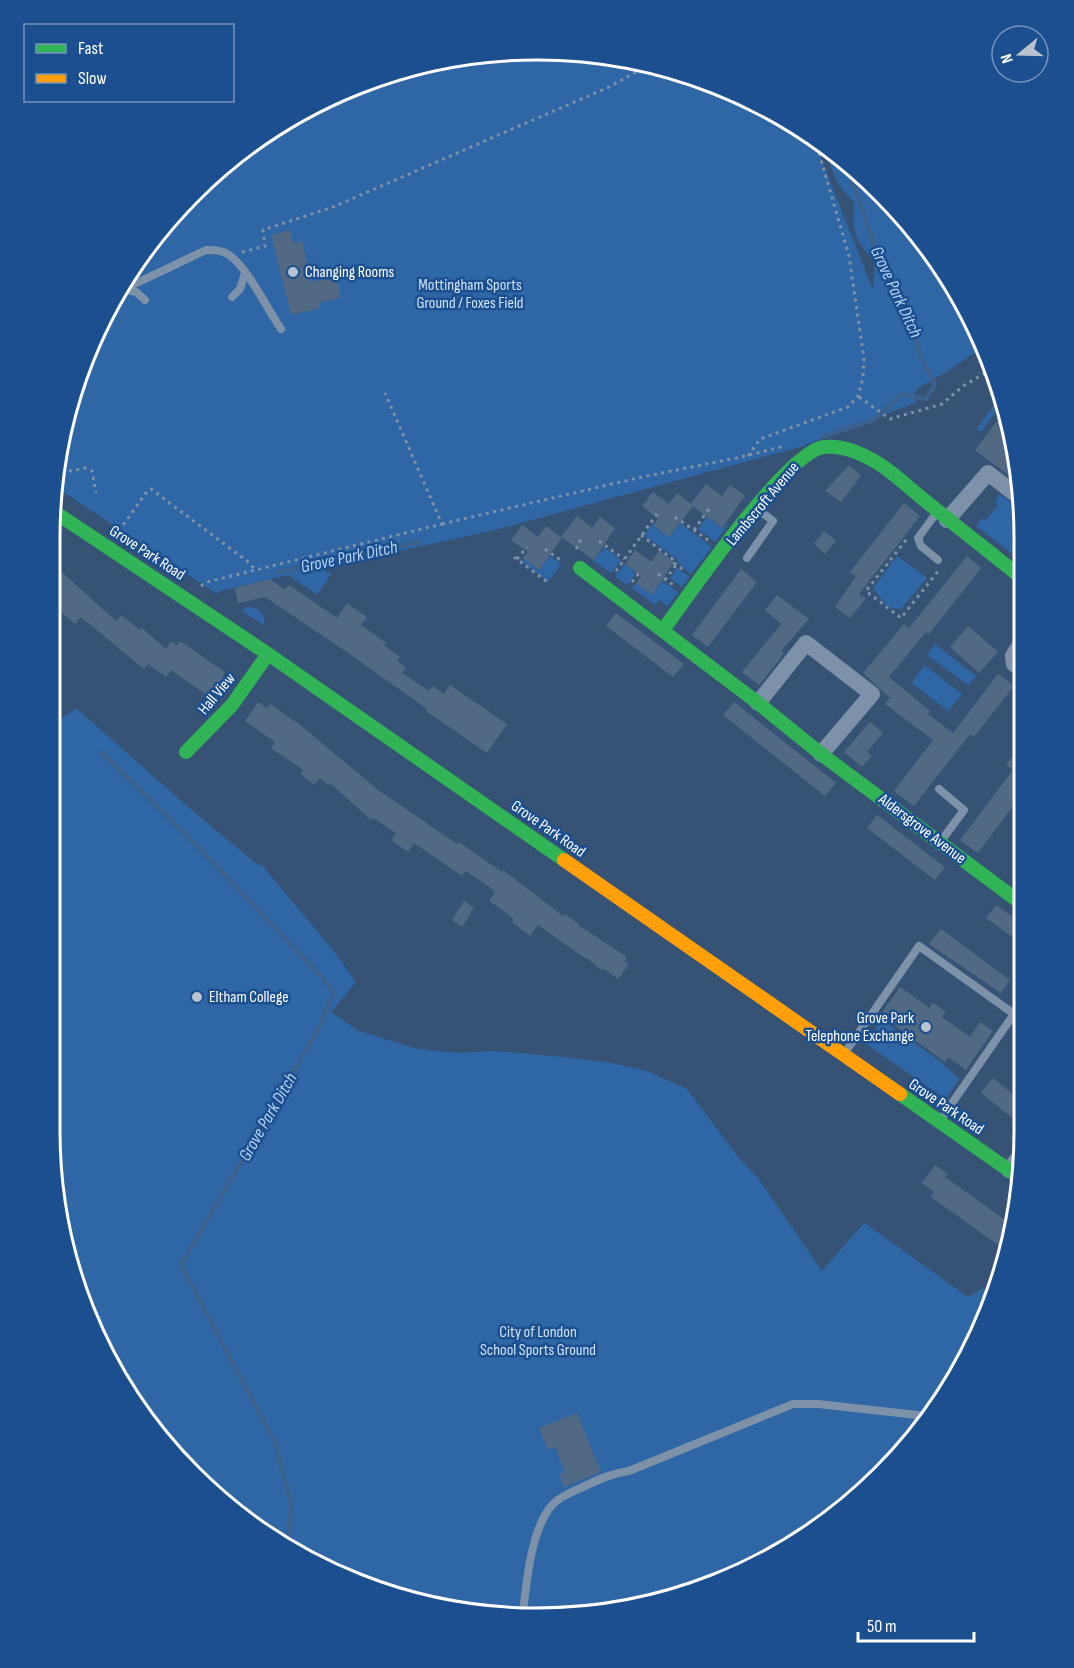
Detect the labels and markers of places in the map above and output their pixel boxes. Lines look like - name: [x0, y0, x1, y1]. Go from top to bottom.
- place label: Changing Rooms: [305, 263, 395, 282]
- marker: Changing Rooms: [286, 265, 300, 279]
- place label: Eltham College: [209, 988, 289, 1007]
- marker: Eltham College: [190, 990, 204, 1004]
- place label: Grove Park Telephone Exchange: [805, 1009, 914, 1046]
- marker: Grove Park Telephone Exchange: [919, 1020, 933, 1034]

